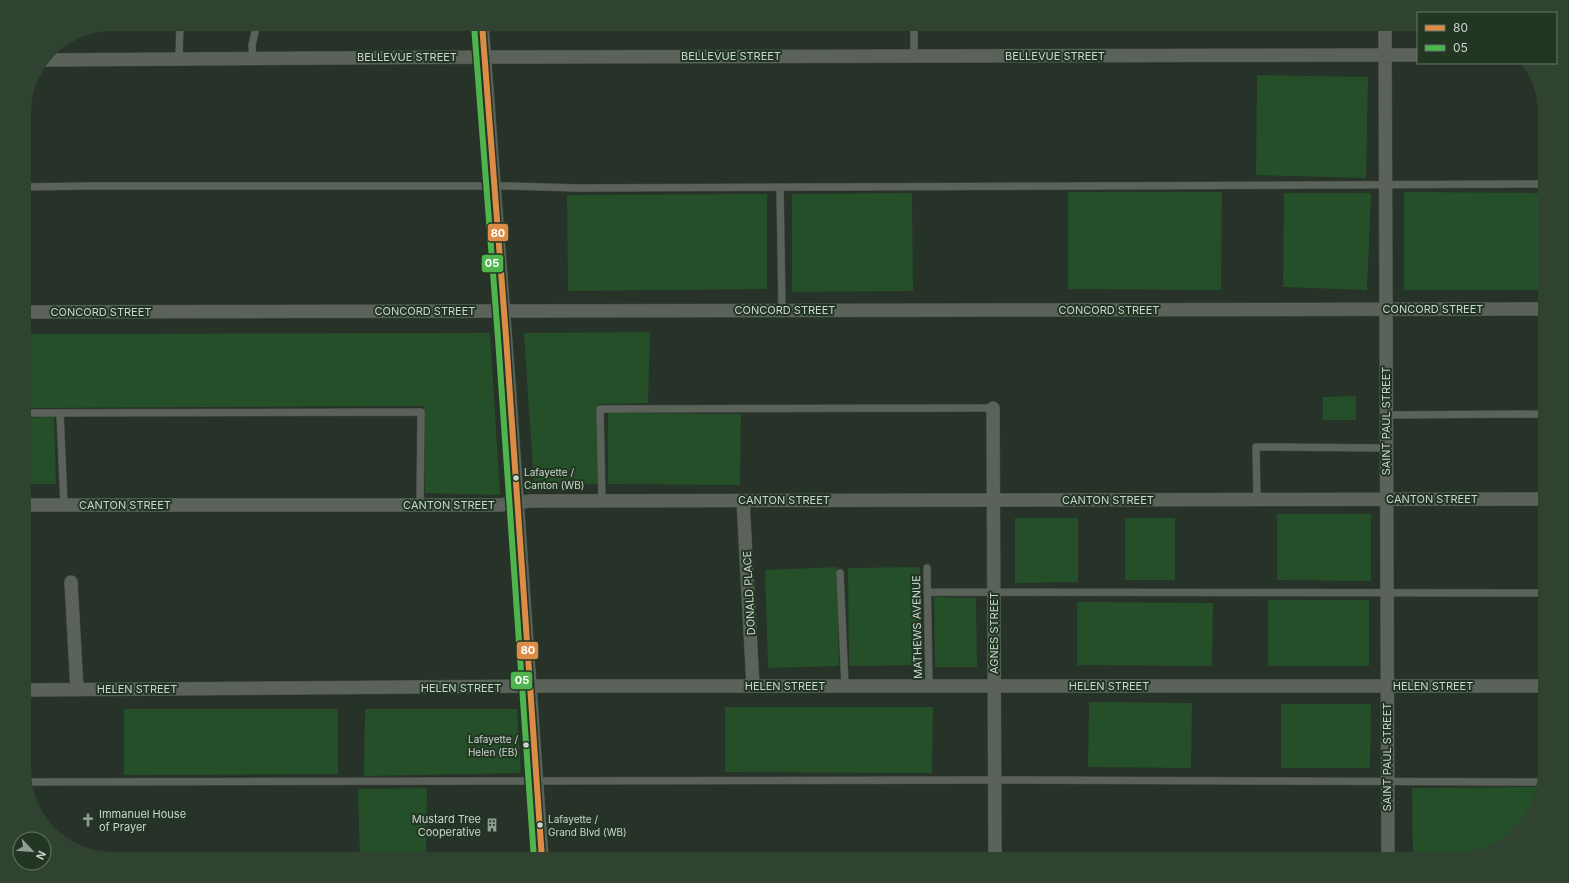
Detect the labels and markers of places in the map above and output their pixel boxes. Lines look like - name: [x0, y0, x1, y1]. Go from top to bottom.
- place label: Lafayette / Canton (WB): [524, 466, 584, 491]
- marker: Lafayette / Canton (WB): [511, 473, 521, 483]
- place label: Lafayette / Helen (EB): [468, 733, 518, 758]
- marker: Lafayette / Helen (EB): [521, 740, 531, 750]
- place label: Immanuel House of Prayer: [99, 807, 186, 834]
- church icon: Immanuel House of Prayer: [80, 812, 96, 828]
- place label: Mustard Tree Cooperative: [412, 812, 481, 839]
- place label: Lafayette / Grand Blvd (WB): [548, 813, 627, 838]
- building icon: Mustard Tree Cooperative: [484, 817, 500, 833]
- marker: Lafayette / Grand Blvd (WB): [535, 820, 545, 830]

